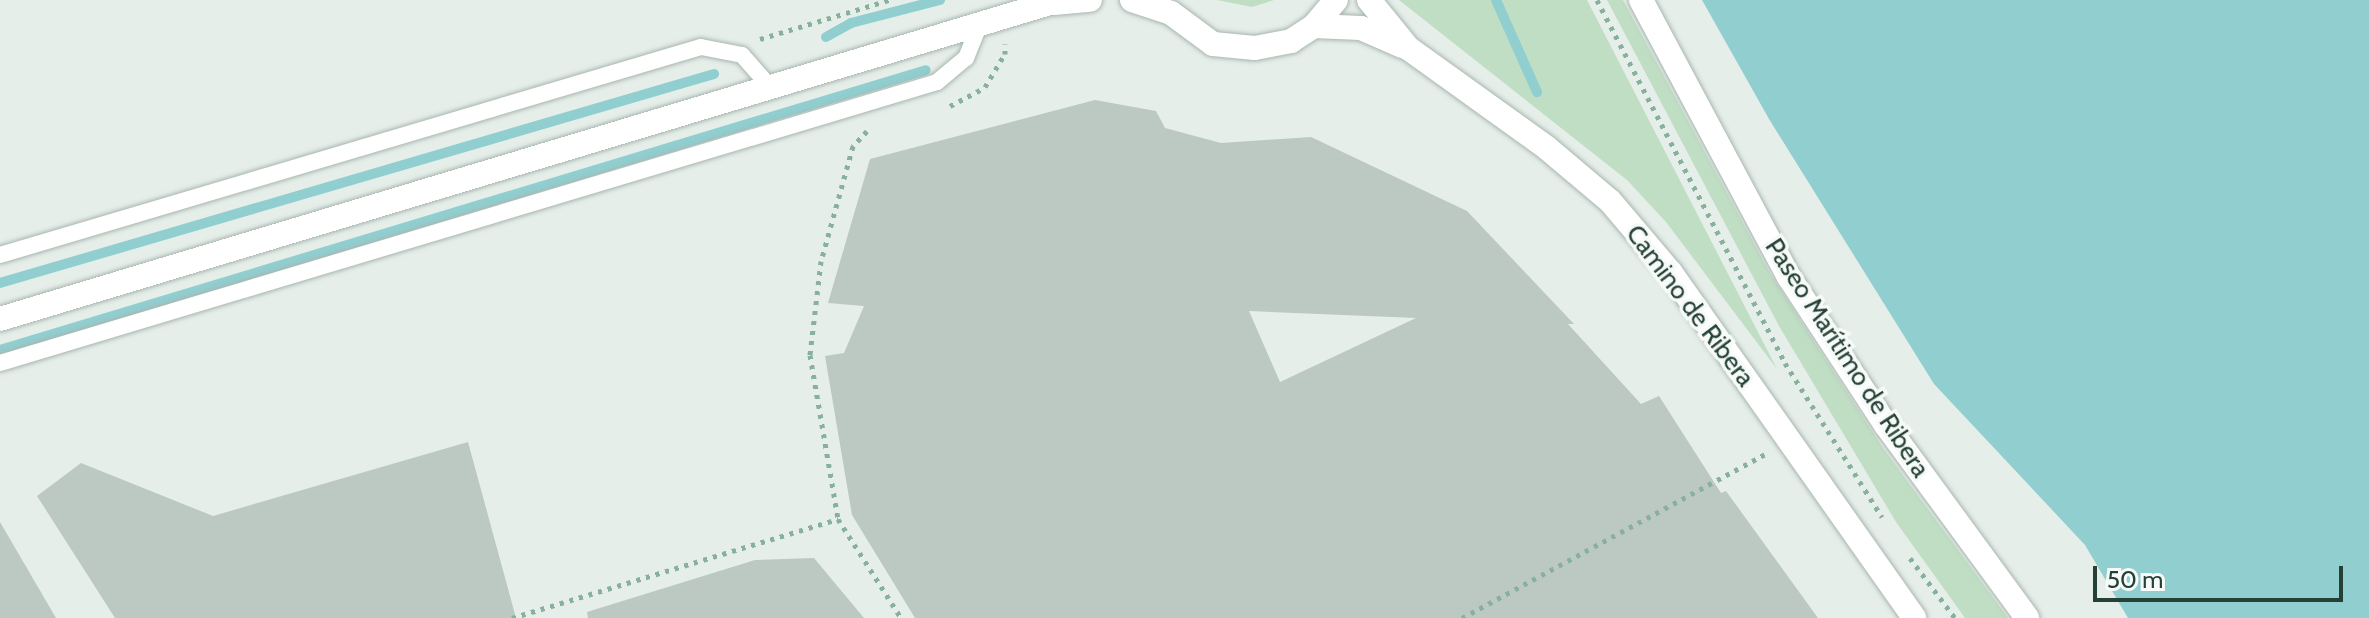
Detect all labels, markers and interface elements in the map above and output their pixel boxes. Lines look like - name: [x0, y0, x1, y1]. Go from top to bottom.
- street label: Camino de Ribera: [1619, 219, 1761, 393]
- street label: Paseo Marítimo de Ribera: [1758, 233, 1936, 483]
- scale bar: [2097, 550, 2347, 600]
- text: 50 m: [2107, 565, 2163, 594]

